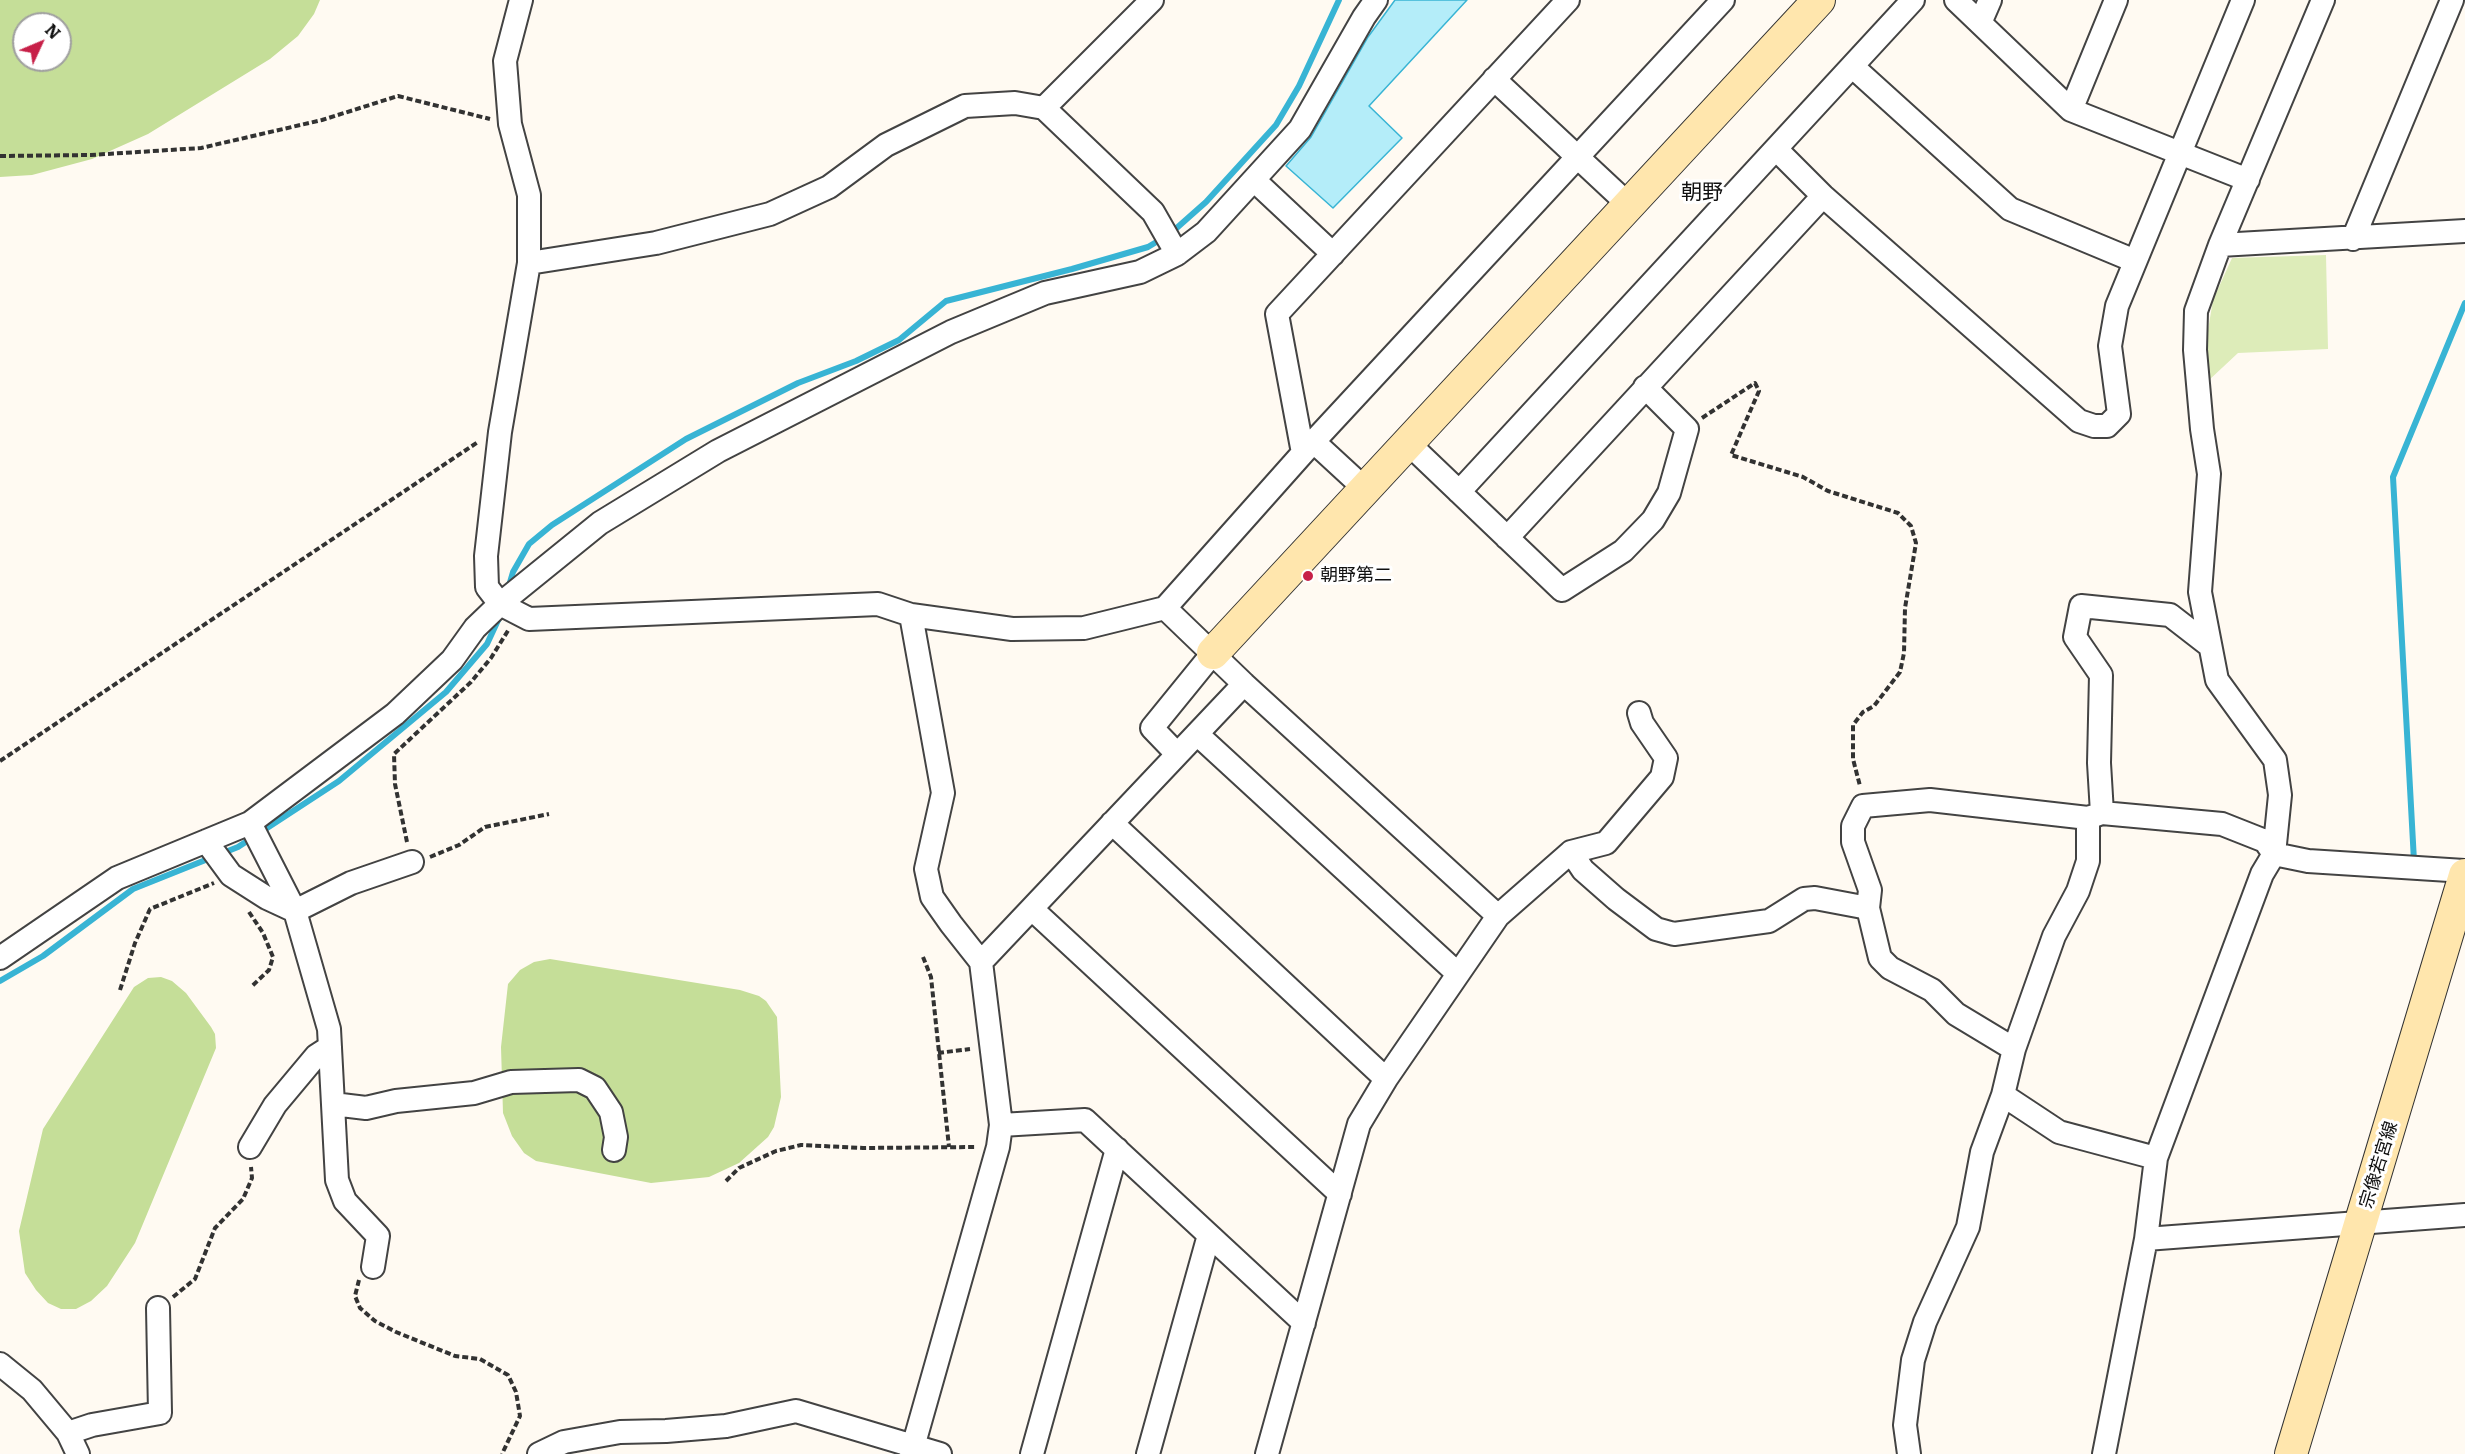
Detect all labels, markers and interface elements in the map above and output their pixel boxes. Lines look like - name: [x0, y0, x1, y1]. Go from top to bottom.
- north arrow: [12, 12, 72, 72]
- text: N: [40, 18, 67, 44]
- district label: 朝野: [1681, 180, 1723, 206]
- place label: 朝野第二: [1320, 565, 1392, 587]
- marker: 朝野第二: [1301, 569, 1315, 583]
- street label: 宗像若宮線: [2356, 1119, 2402, 1211]

